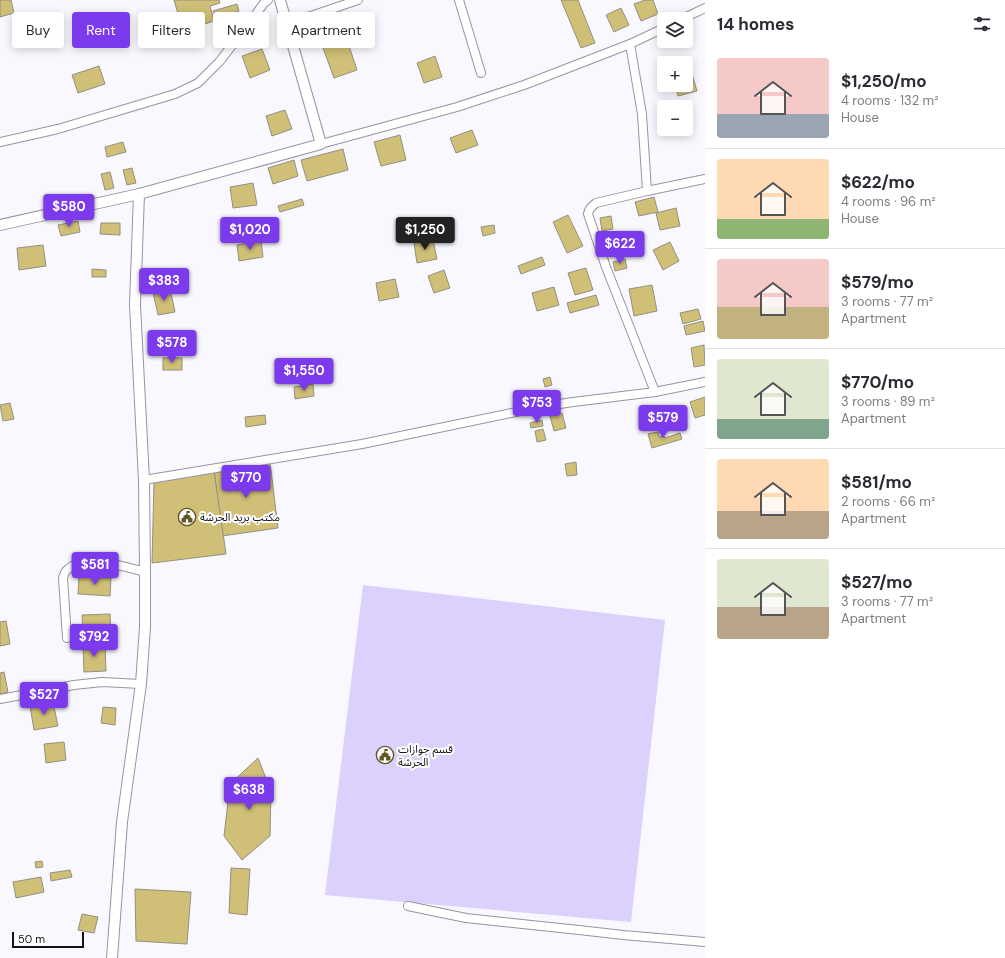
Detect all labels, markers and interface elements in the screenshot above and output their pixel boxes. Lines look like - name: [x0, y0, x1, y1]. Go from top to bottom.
- chip: Buy: [12, 12, 64, 48]
- chip: Rent: [72, 12, 130, 48]
- chip: Filters: [138, 12, 205, 48]
- chip: New: [213, 12, 269, 48]
- chip: Apartment: [277, 12, 375, 48]
- map controls: [657, 12, 693, 136]
- button: layers: [657, 12, 693, 48]
- text: 14 homes: [717, 13, 794, 35]
- icon: filters: [971, 13, 993, 35]
- button: +: [657, 56, 693, 92]
- text: $1,250/mo: [841, 70, 927, 92]
- icon: home: [749, 74, 797, 122]
- text: 4 rooms · 132 m²: [841, 92, 939, 109]
- button: −: [657, 100, 693, 136]
- text: House: [841, 109, 879, 126]
- text: $622/mo: [841, 171, 915, 193]
- icon: home: [749, 175, 797, 223]
- text: 4 rooms · 96 m²: [841, 193, 936, 210]
- pin: $580: [45, 194, 93, 228]
- text: $580: [52, 198, 86, 215]
- text: House: [841, 210, 879, 227]
- pin: $1,020: [217, 217, 283, 251]
- pin: $1,250: [392, 217, 458, 251]
- text: $1,020: [229, 221, 271, 238]
- text: $1,250: [405, 221, 445, 238]
- pin: $622: [596, 231, 644, 265]
- text: $622: [605, 235, 635, 252]
- pin: $383: [140, 268, 188, 302]
- text: $579/mo: [841, 271, 914, 293]
- text: $383: [148, 272, 180, 289]
- icon: home: [749, 275, 797, 323]
- text: 3 rooms · 77 m²: [841, 293, 933, 310]
- text: Apartment: [841, 310, 906, 327]
- pin: $578: [148, 330, 196, 364]
- text: $578: [157, 334, 187, 351]
- pin: $1,550: [271, 358, 337, 392]
- text: $1,550: [283, 362, 325, 379]
- text: $770/mo: [841, 371, 914, 393]
- icon: home: [749, 375, 797, 423]
- pin: $753: [513, 390, 561, 424]
- text: 3 rooms · 89 m²: [841, 393, 935, 410]
- text: $753: [522, 394, 552, 411]
- pin: $579: [639, 405, 687, 439]
- text: $579: [648, 409, 678, 426]
- text: Apartment: [841, 410, 906, 427]
- pin: $770: [222, 465, 270, 499]
- text: $770: [231, 469, 261, 486]
- text: $581/mo: [841, 471, 912, 493]
- icon: home: [749, 475, 797, 523]
- text: 2 rooms · 66 m²: [841, 493, 935, 510]
- public building icon: مكتب بريد الحرشة: [177, 507, 197, 527]
- place label: مكتب بريد الحرشة: [200, 510, 280, 524]
- text: Apartment: [841, 510, 906, 527]
- pin: $581: [71, 552, 119, 586]
- text: $581: [81, 556, 109, 573]
- text: $527/mo: [841, 571, 913, 593]
- icon: home: [749, 575, 797, 623]
- text: 3 rooms · 77 m²: [841, 593, 933, 610]
- text: Apartment: [841, 610, 906, 627]
- pin: $792: [70, 624, 118, 658]
- text: $792: [79, 628, 109, 645]
- pin: $527: [20, 682, 68, 716]
- text: $527: [29, 686, 59, 703]
- place label: قسم جوازات الحرشة: [398, 742, 453, 769]
- public building icon: قسم جوازات الحرشة: [375, 745, 395, 765]
- pin: $638: [225, 777, 273, 811]
- text: $638: [233, 781, 265, 798]
- scale bar: [12, 930, 84, 949]
- text: 50 m: [18, 932, 45, 946]

